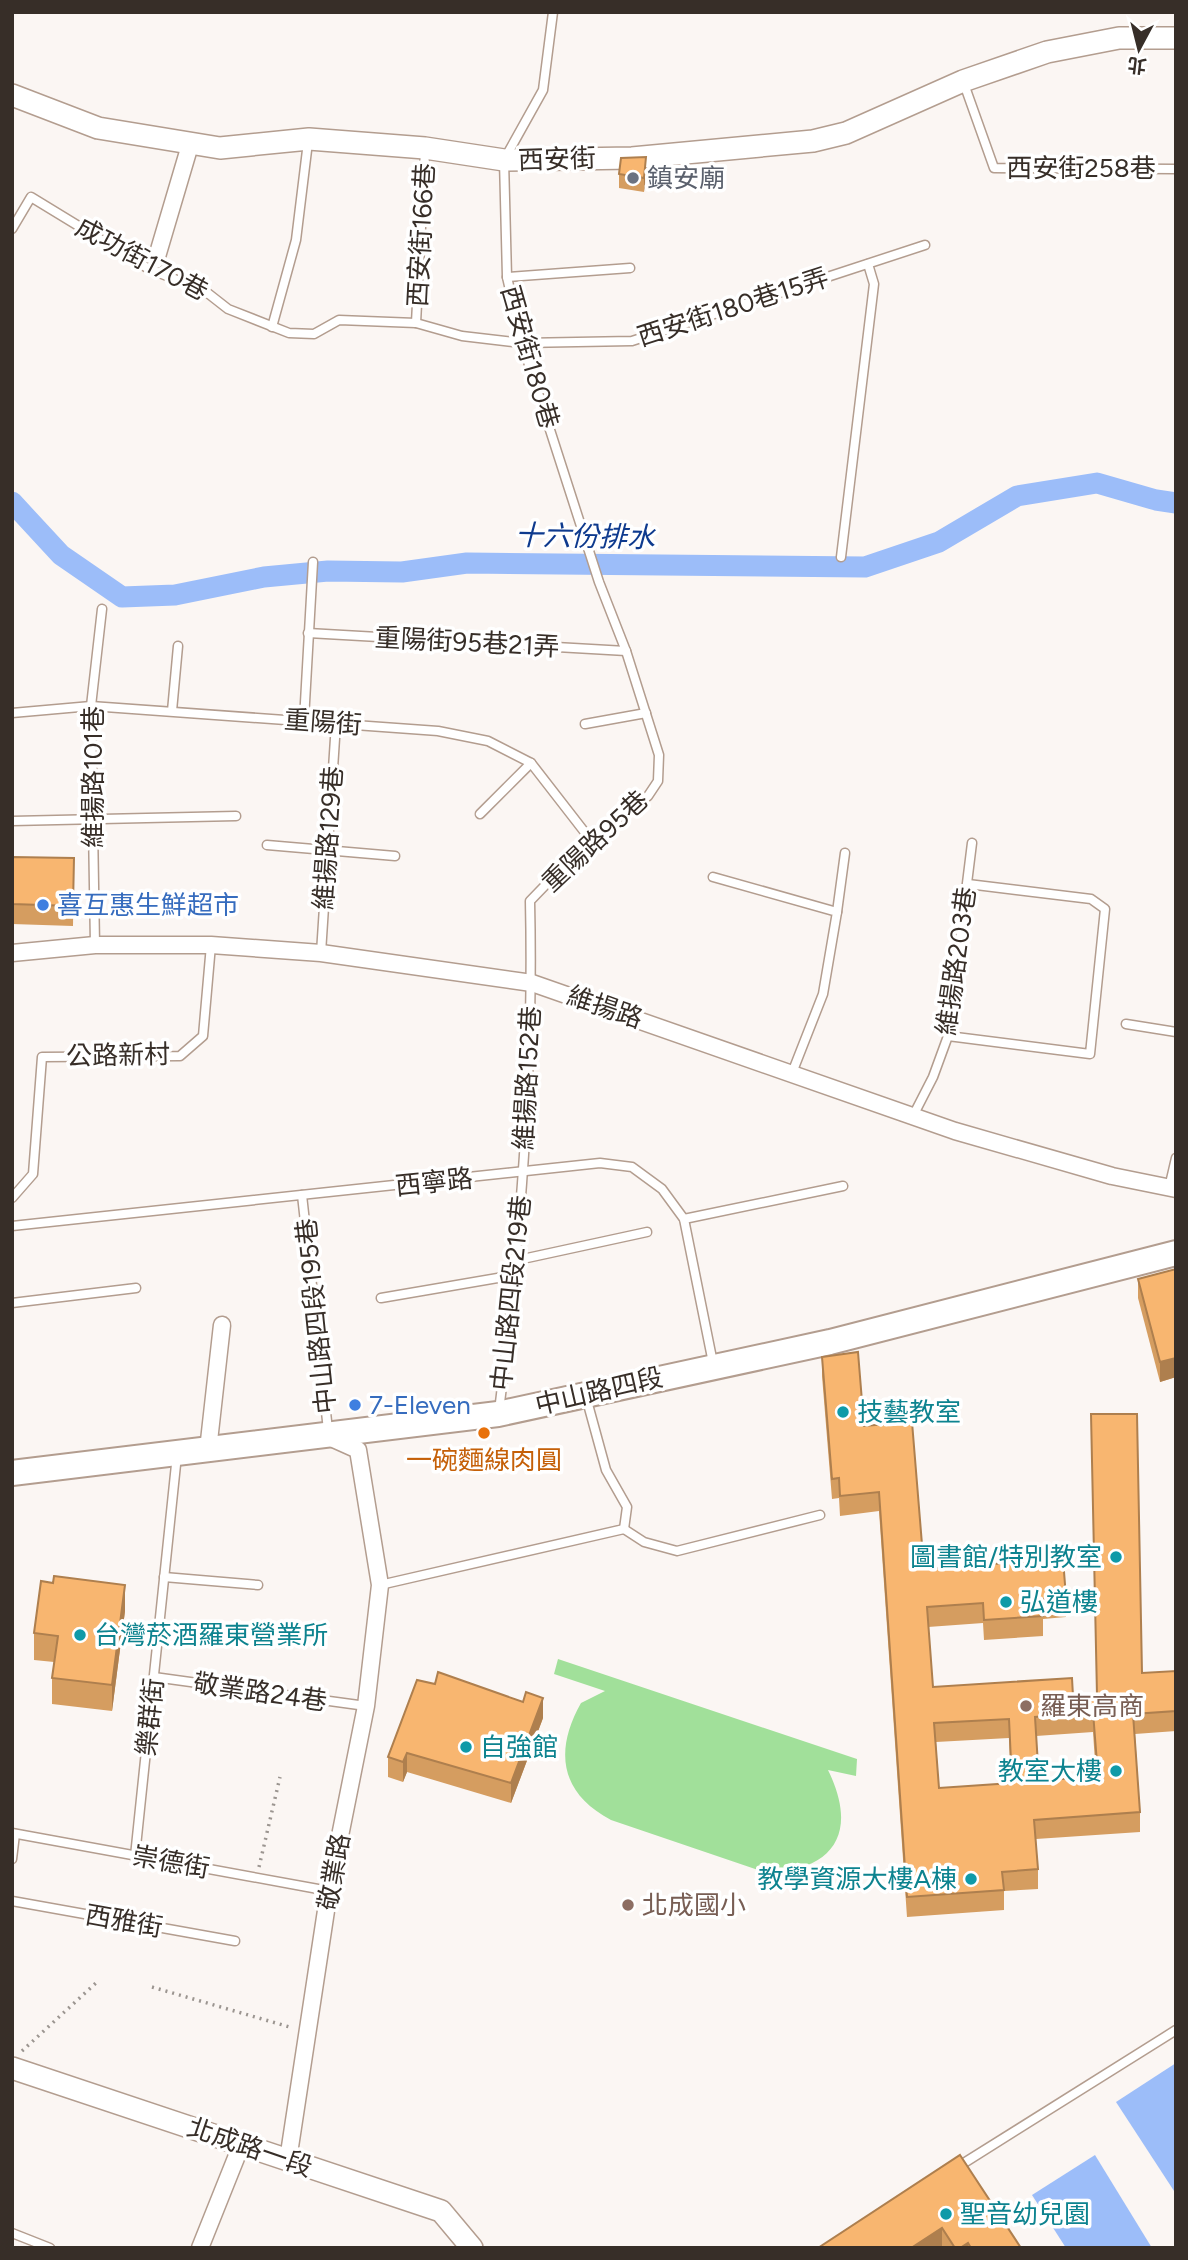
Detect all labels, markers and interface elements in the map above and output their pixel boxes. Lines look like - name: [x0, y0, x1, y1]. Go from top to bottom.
- north arrow: [1104, 14, 1174, 84]
- text: 北: [1126, 53, 1148, 78]
- street label: 西安街: [517, 142, 597, 176]
- street label: 西安街258巷: [1006, 152, 1156, 184]
- street label: 西安街166巷: [401, 162, 441, 308]
- place label: 鎮安廟: [647, 162, 725, 194]
- marker: 鎮安廟: [625, 170, 641, 186]
- street label: 成功街170巷: [70, 211, 214, 307]
- street label: 西安街180巷15弄: [633, 261, 833, 353]
- street label: 西安街180巷: [494, 282, 566, 432]
- water label: 十六份排水: [515, 518, 657, 554]
- street label: 重陽街95巷21弄: [374, 621, 560, 663]
- street label: 重陽街: [283, 703, 363, 741]
- street label: 維揚路101巷: [77, 706, 109, 848]
- street label: 維揚路129巷: [307, 765, 349, 911]
- street label: 重陽路95巷: [535, 784, 655, 898]
- street label: 維揚路203巷: [930, 885, 982, 1037]
- place label: 喜互惠生鮮超市: [57, 889, 239, 921]
- marker: 喜互惠生鮮超市: [35, 897, 51, 913]
- street label: 維揚路: [563, 979, 647, 1035]
- street label: 維揚路152巷: [507, 1005, 547, 1151]
- street label: 公路新村: [66, 1038, 170, 1072]
- street label: 西寧路: [394, 1162, 474, 1202]
- street label: 中山路四段219巷: [485, 1194, 537, 1392]
- street label: 中山路四段195巷: [290, 1217, 342, 1415]
- street label: 中山路四段: [532, 1361, 666, 1421]
- place label: 7-Eleven: [369, 1389, 471, 1421]
- place label: 技藝教室: [857, 1396, 961, 1428]
- marker: 7-Eleven: [347, 1397, 363, 1413]
- marker: 技藝教室: [835, 1404, 851, 1420]
- marker: 一碗麵線肉圓: [476, 1425, 492, 1441]
- place label: 一碗麵線肉圓: [406, 1444, 562, 1476]
- place label: 圖書館/特別教室: [910, 1541, 1102, 1573]
- marker: 圖書館/特別教室: [1108, 1549, 1124, 1565]
- place label: 弘道樓: [1020, 1586, 1098, 1618]
- marker: 弘道樓: [998, 1594, 1014, 1610]
- place label: 台灣菸酒羅東營業所: [94, 1619, 328, 1651]
- marker: 台灣菸酒羅東營業所: [72, 1627, 88, 1643]
- street label: 敬業路24巷: [191, 1667, 329, 1717]
- street label: 樂群街: [130, 1677, 170, 1757]
- place label: 羅東高商: [1040, 1690, 1144, 1722]
- marker: 羅東高商: [1018, 1698, 1034, 1714]
- place label: 自強館: [480, 1731, 558, 1763]
- marker: 自強館: [458, 1739, 474, 1755]
- place label: 教室大樓: [998, 1755, 1102, 1787]
- marker: 教室大樓: [1108, 1763, 1124, 1779]
- street label: 敬業路: [311, 1831, 357, 1913]
- street label: 崇德街: [130, 1839, 212, 1885]
- place label: 教學資源大樓A棟: [757, 1863, 957, 1895]
- marker: 教學資源大樓A棟: [963, 1871, 979, 1887]
- place label: 北成國小: [642, 1889, 746, 1921]
- marker: 北成國小: [620, 1897, 636, 1913]
- street label: 西雅街: [83, 1898, 165, 1944]
- street label: 北成路一段: [183, 2111, 317, 2183]
- place label: 聖音幼兒園: [960, 2198, 1090, 2230]
- marker: 聖音幼兒園: [938, 2206, 954, 2222]

